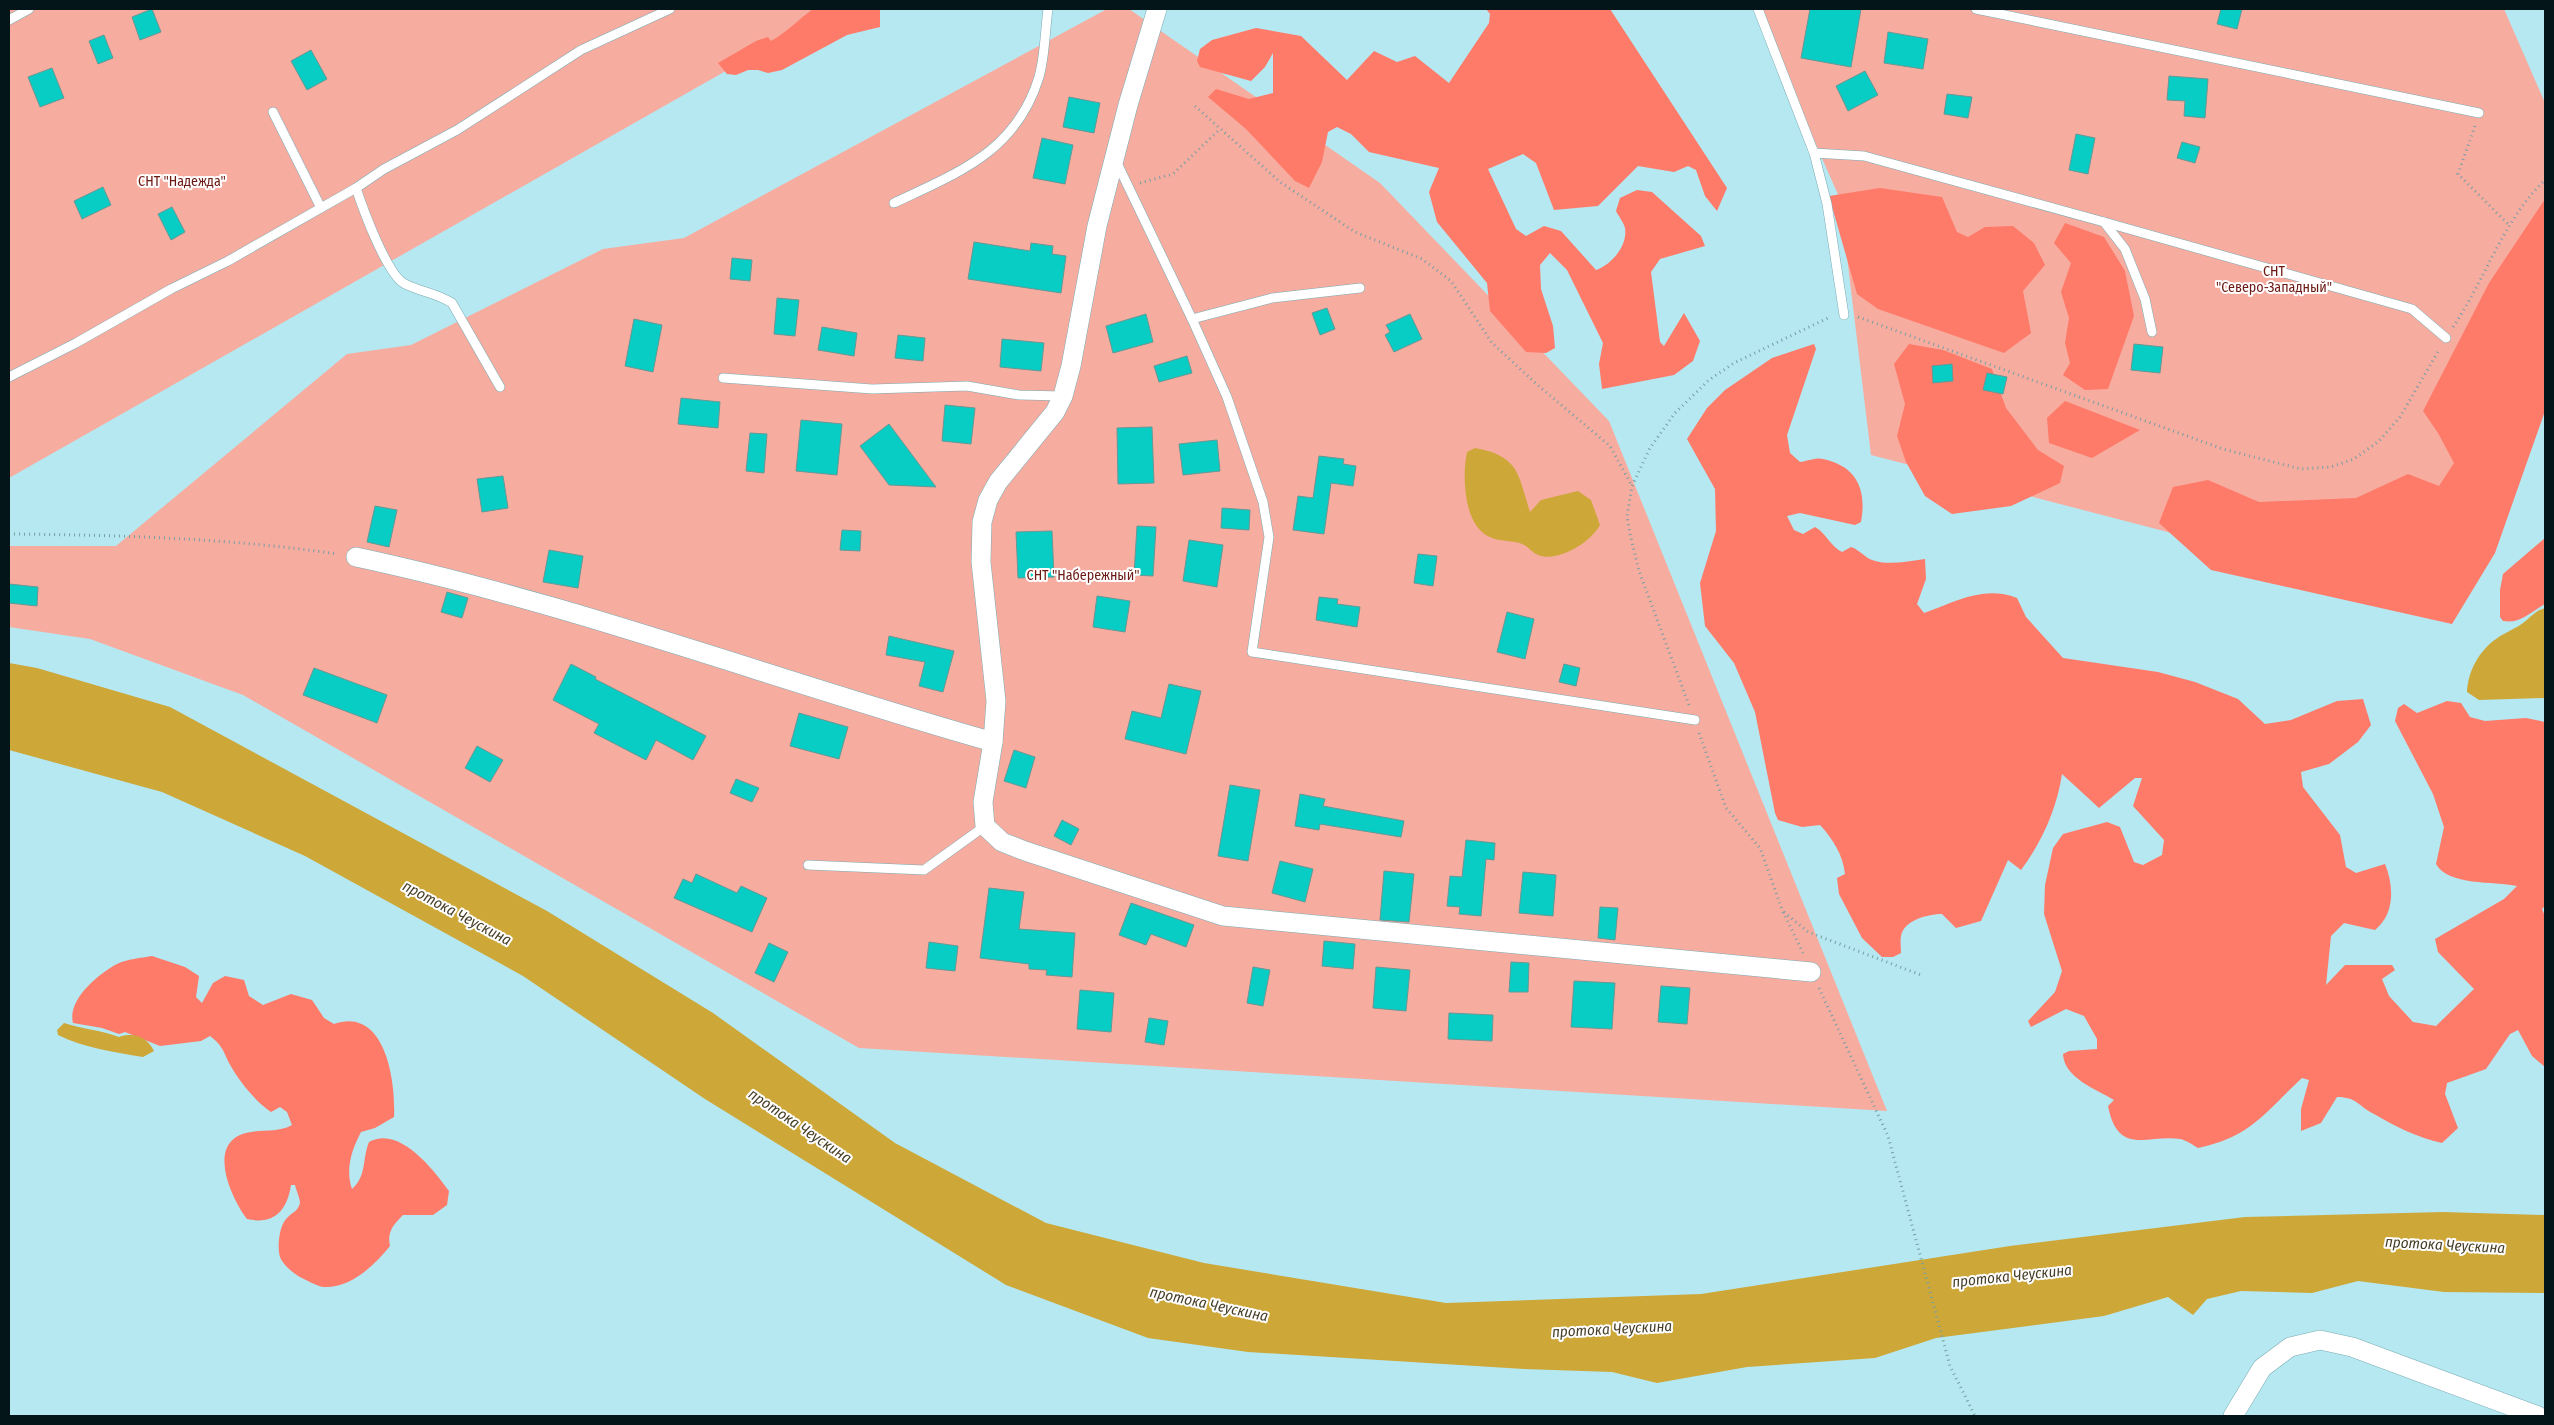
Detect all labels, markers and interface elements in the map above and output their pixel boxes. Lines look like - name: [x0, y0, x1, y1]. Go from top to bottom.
- park label: СНТ "Надежда": [138, 173, 226, 190]
- park label: СНТ "Северо-Западный": [2216, 263, 2332, 296]
- park label: СНТ "Набережный": [1027, 567, 1139, 584]
- water label: протока Чеускина: [400, 877, 515, 949]
- water label: протока Чеускина: [745, 1085, 855, 1167]
- water label: протока Чеускина: [2384, 1233, 2506, 1257]
- water label: протока Чеускина: [1951, 1261, 2073, 1291]
- water label: протока Чеускина: [1148, 1283, 1270, 1325]
- water label: протока Чеускина: [1551, 1317, 1673, 1341]

